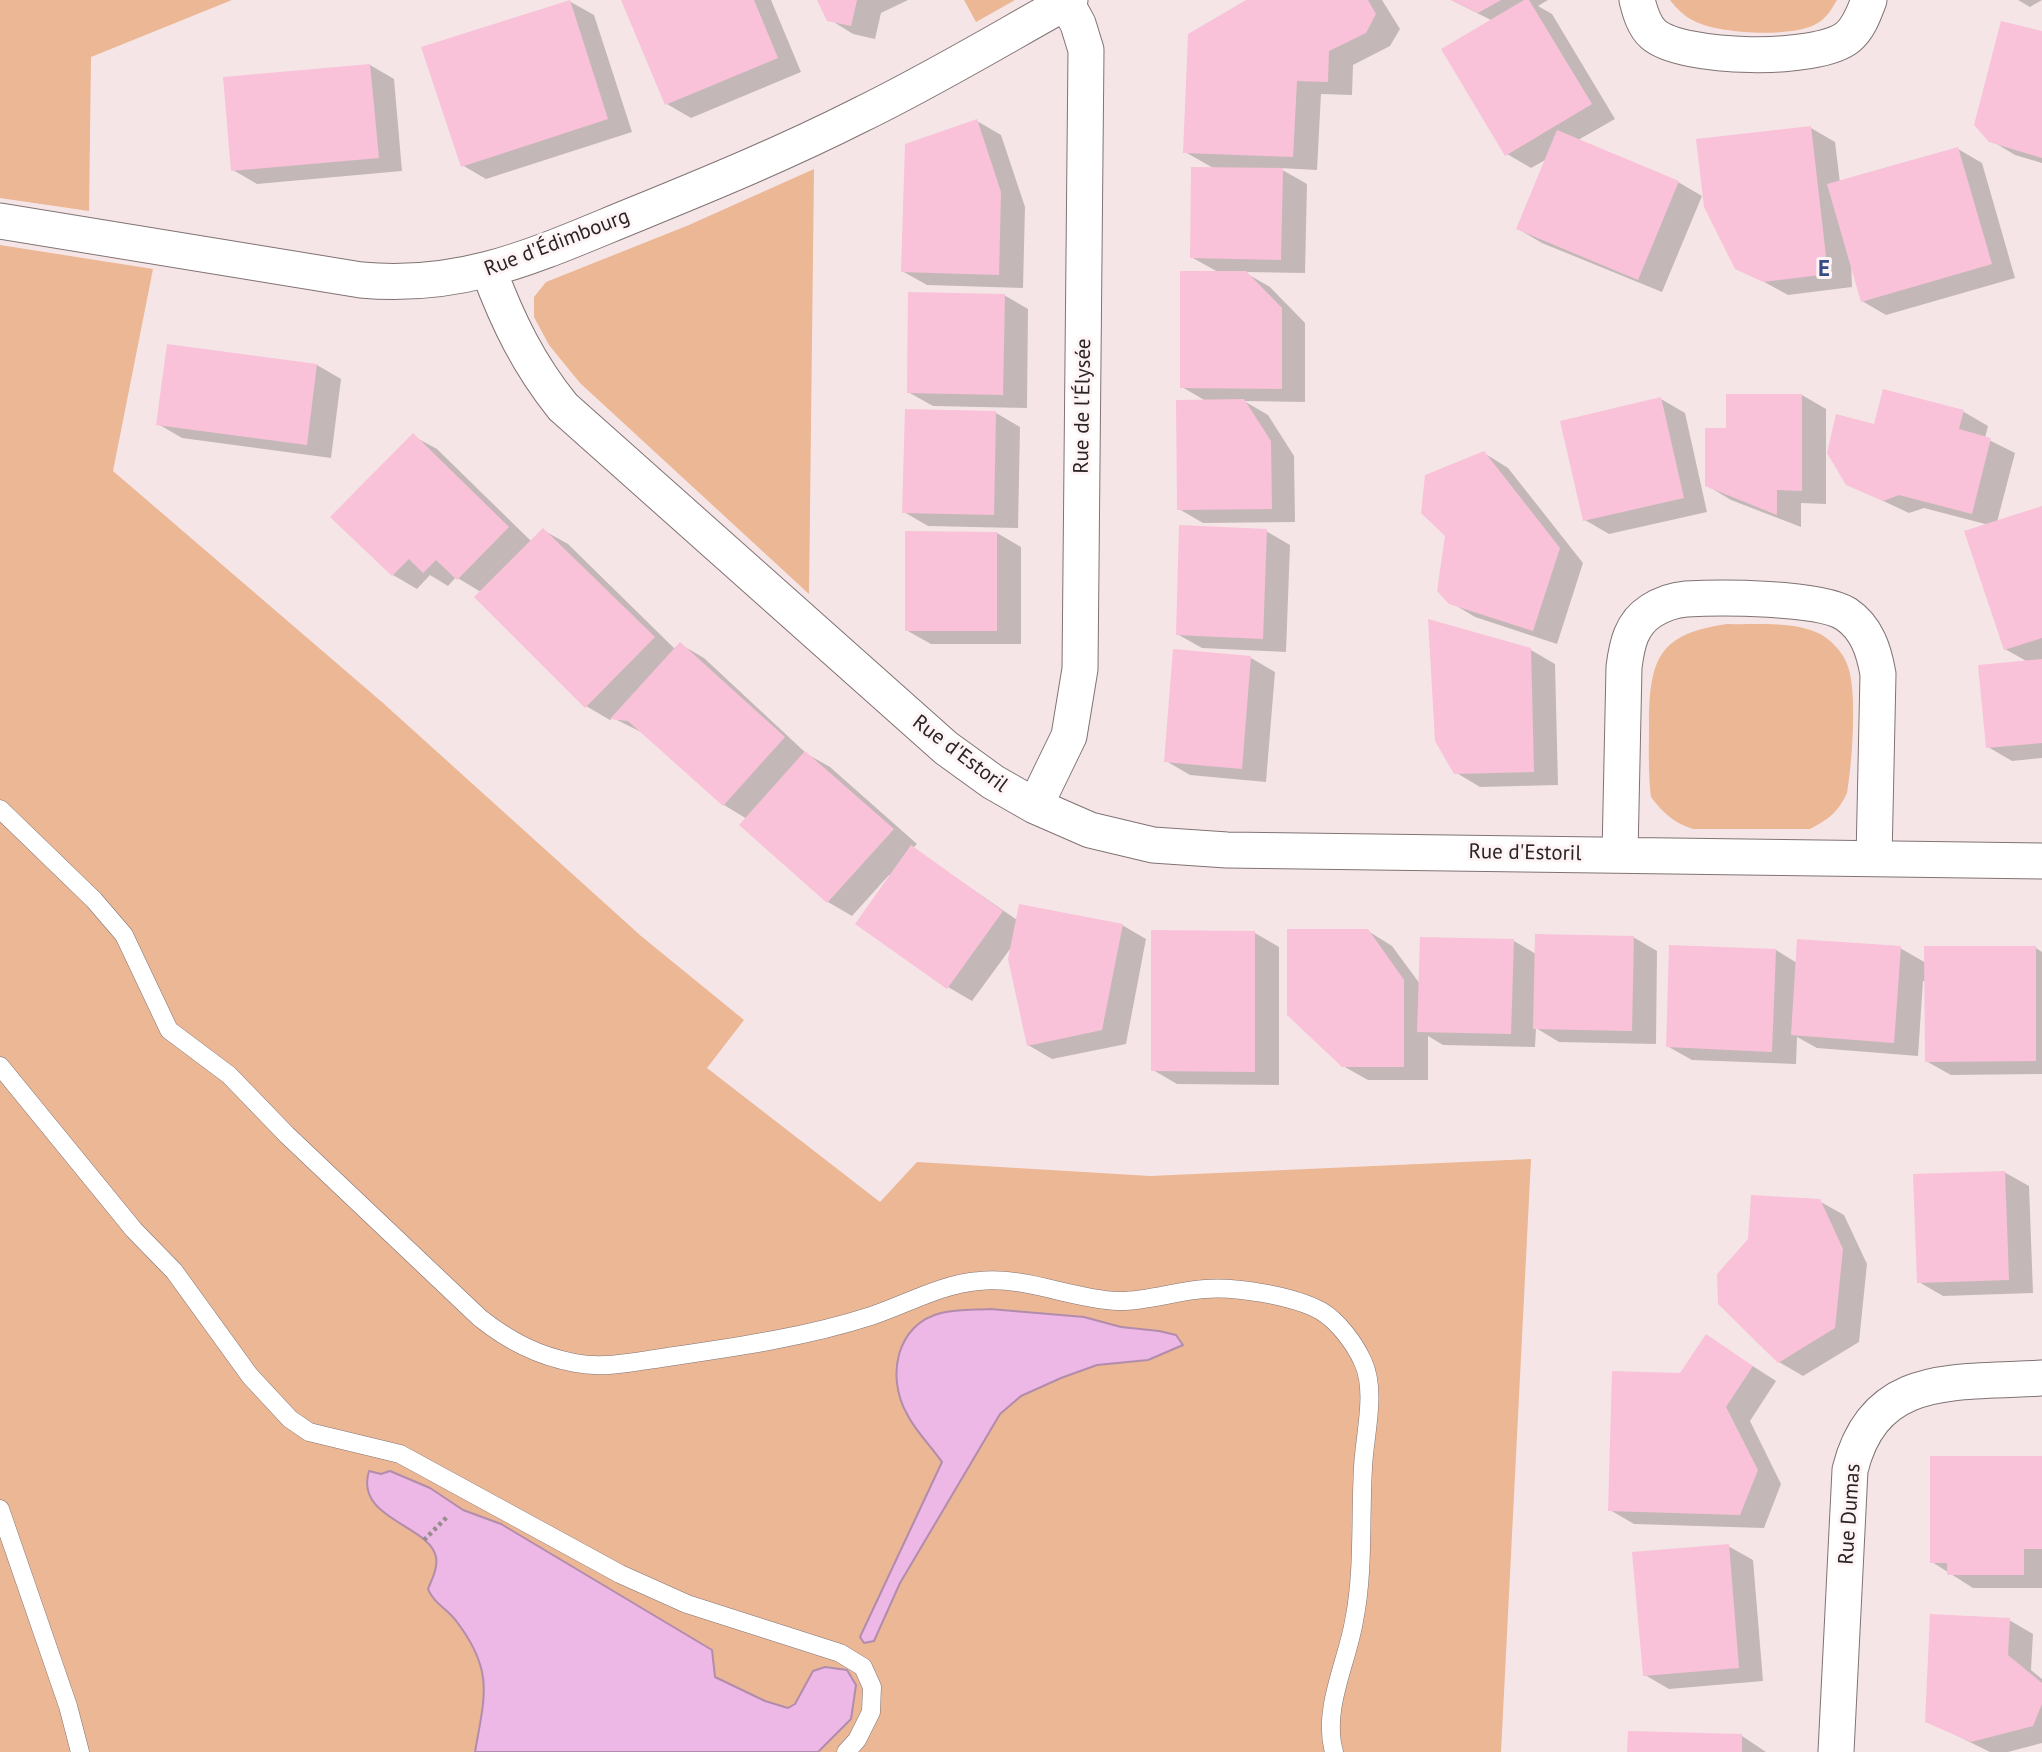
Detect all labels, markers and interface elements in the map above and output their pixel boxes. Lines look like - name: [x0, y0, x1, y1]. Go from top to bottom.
- street label: Rue d'Édimbourg: [481, 204, 633, 282]
- district label: E: [1818, 255, 1830, 283]
- street label: Rue de l'Élysée: [1069, 338, 1097, 474]
- street label: Rue d'Estoril: [907, 710, 1013, 798]
- street label: Rue d'Estoril: [1468, 839, 1582, 867]
- street label: Rue Dumas: [1834, 1463, 1866, 1565]

